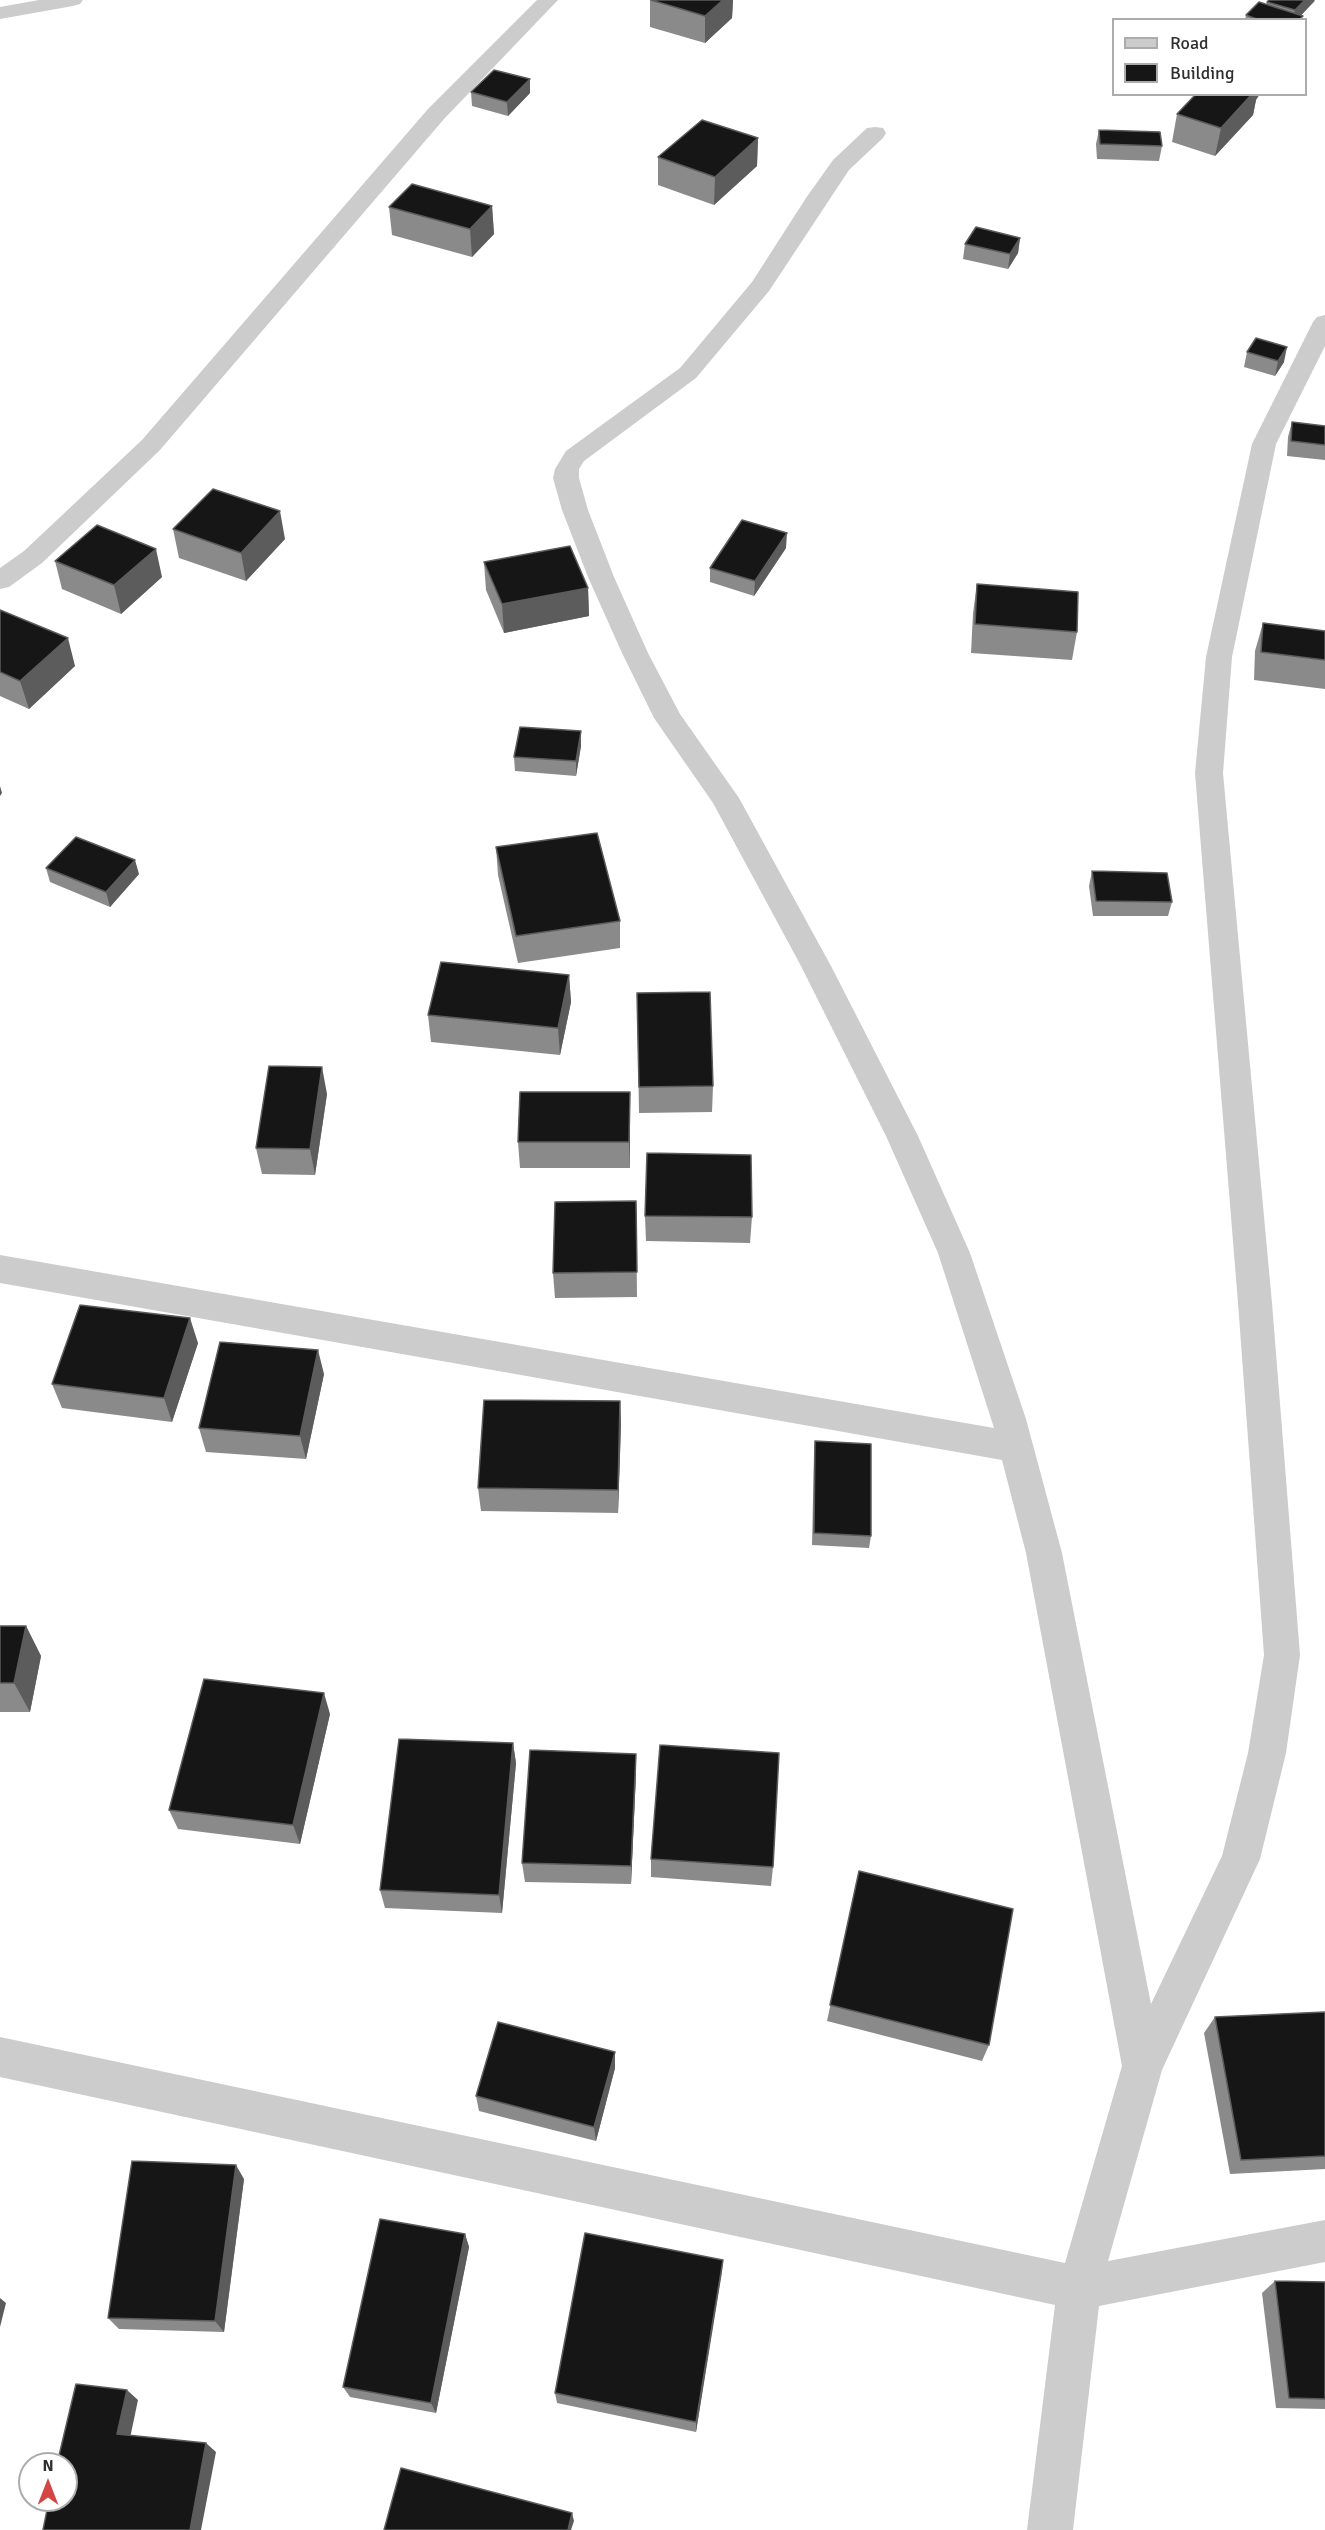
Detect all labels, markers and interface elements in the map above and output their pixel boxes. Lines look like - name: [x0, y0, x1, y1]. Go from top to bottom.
- legend: [1112, 18, 1307, 96]
- text: Road: [1170, 32, 1209, 54]
- text: Building: [1170, 62, 1234, 84]
- north arrow: [18, 2452, 78, 2512]
- text: N: [42, 2456, 54, 2476]

